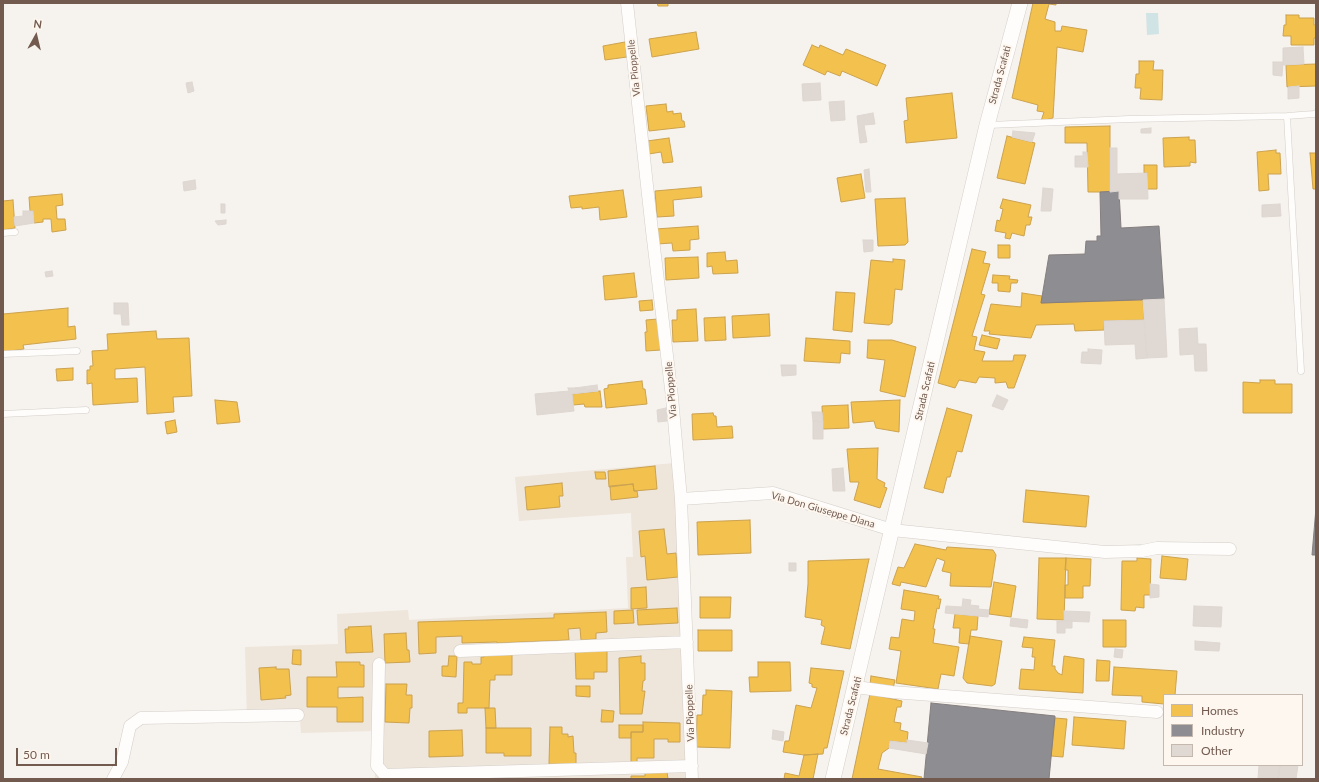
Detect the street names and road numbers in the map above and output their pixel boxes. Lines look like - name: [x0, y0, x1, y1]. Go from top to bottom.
- street label: Via Pioppelle: [625, 39, 643, 97]
- street label: Strada Scafati: [986, 44, 1014, 106]
- street label: Strada Scafati: [912, 360, 938, 422]
- street label: Via Pioppelle: [663, 361, 679, 419]
- street label: Via Don Giuseppe Diana: [770, 489, 876, 531]
- street label: Strada Scafati: [838, 675, 864, 737]
- street label: Via Pioppelle: [683, 684, 697, 742]

